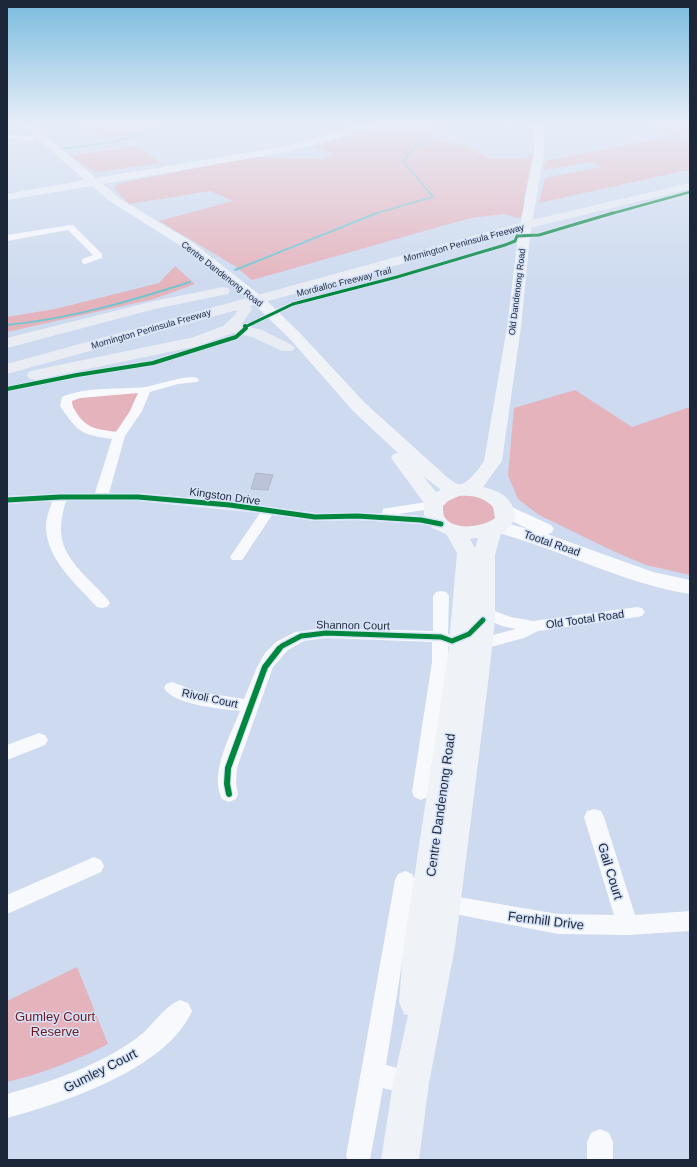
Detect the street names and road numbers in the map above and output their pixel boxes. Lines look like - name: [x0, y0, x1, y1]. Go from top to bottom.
- street label: Mornington Peninsula Freeway: [403, 222, 526, 264]
- street label: Centre Dandenong Road: [179, 239, 265, 309]
- street label: Old Dandenong Road: [507, 248, 527, 336]
- street label: Mordialloc Freeway Trail: [295, 265, 393, 299]
- street label: Mornington Peninsula Freeway: [90, 307, 212, 351]
- street label: Kingston Drive: [189, 485, 261, 507]
- street label: Tootal Road: [522, 528, 582, 558]
- street label: Old Tootal Road: [545, 608, 625, 630]
- street label: Shannon Court: [316, 618, 390, 632]
- street label: Rivoli Court: [181, 686, 239, 710]
- street label: Centre Dandenong Road: [423, 732, 458, 878]
- street label: Gail Court: [595, 841, 626, 902]
- street label: Fernhill Drive: [507, 908, 585, 933]
- street label: Gumley Court: [61, 1045, 140, 1095]

